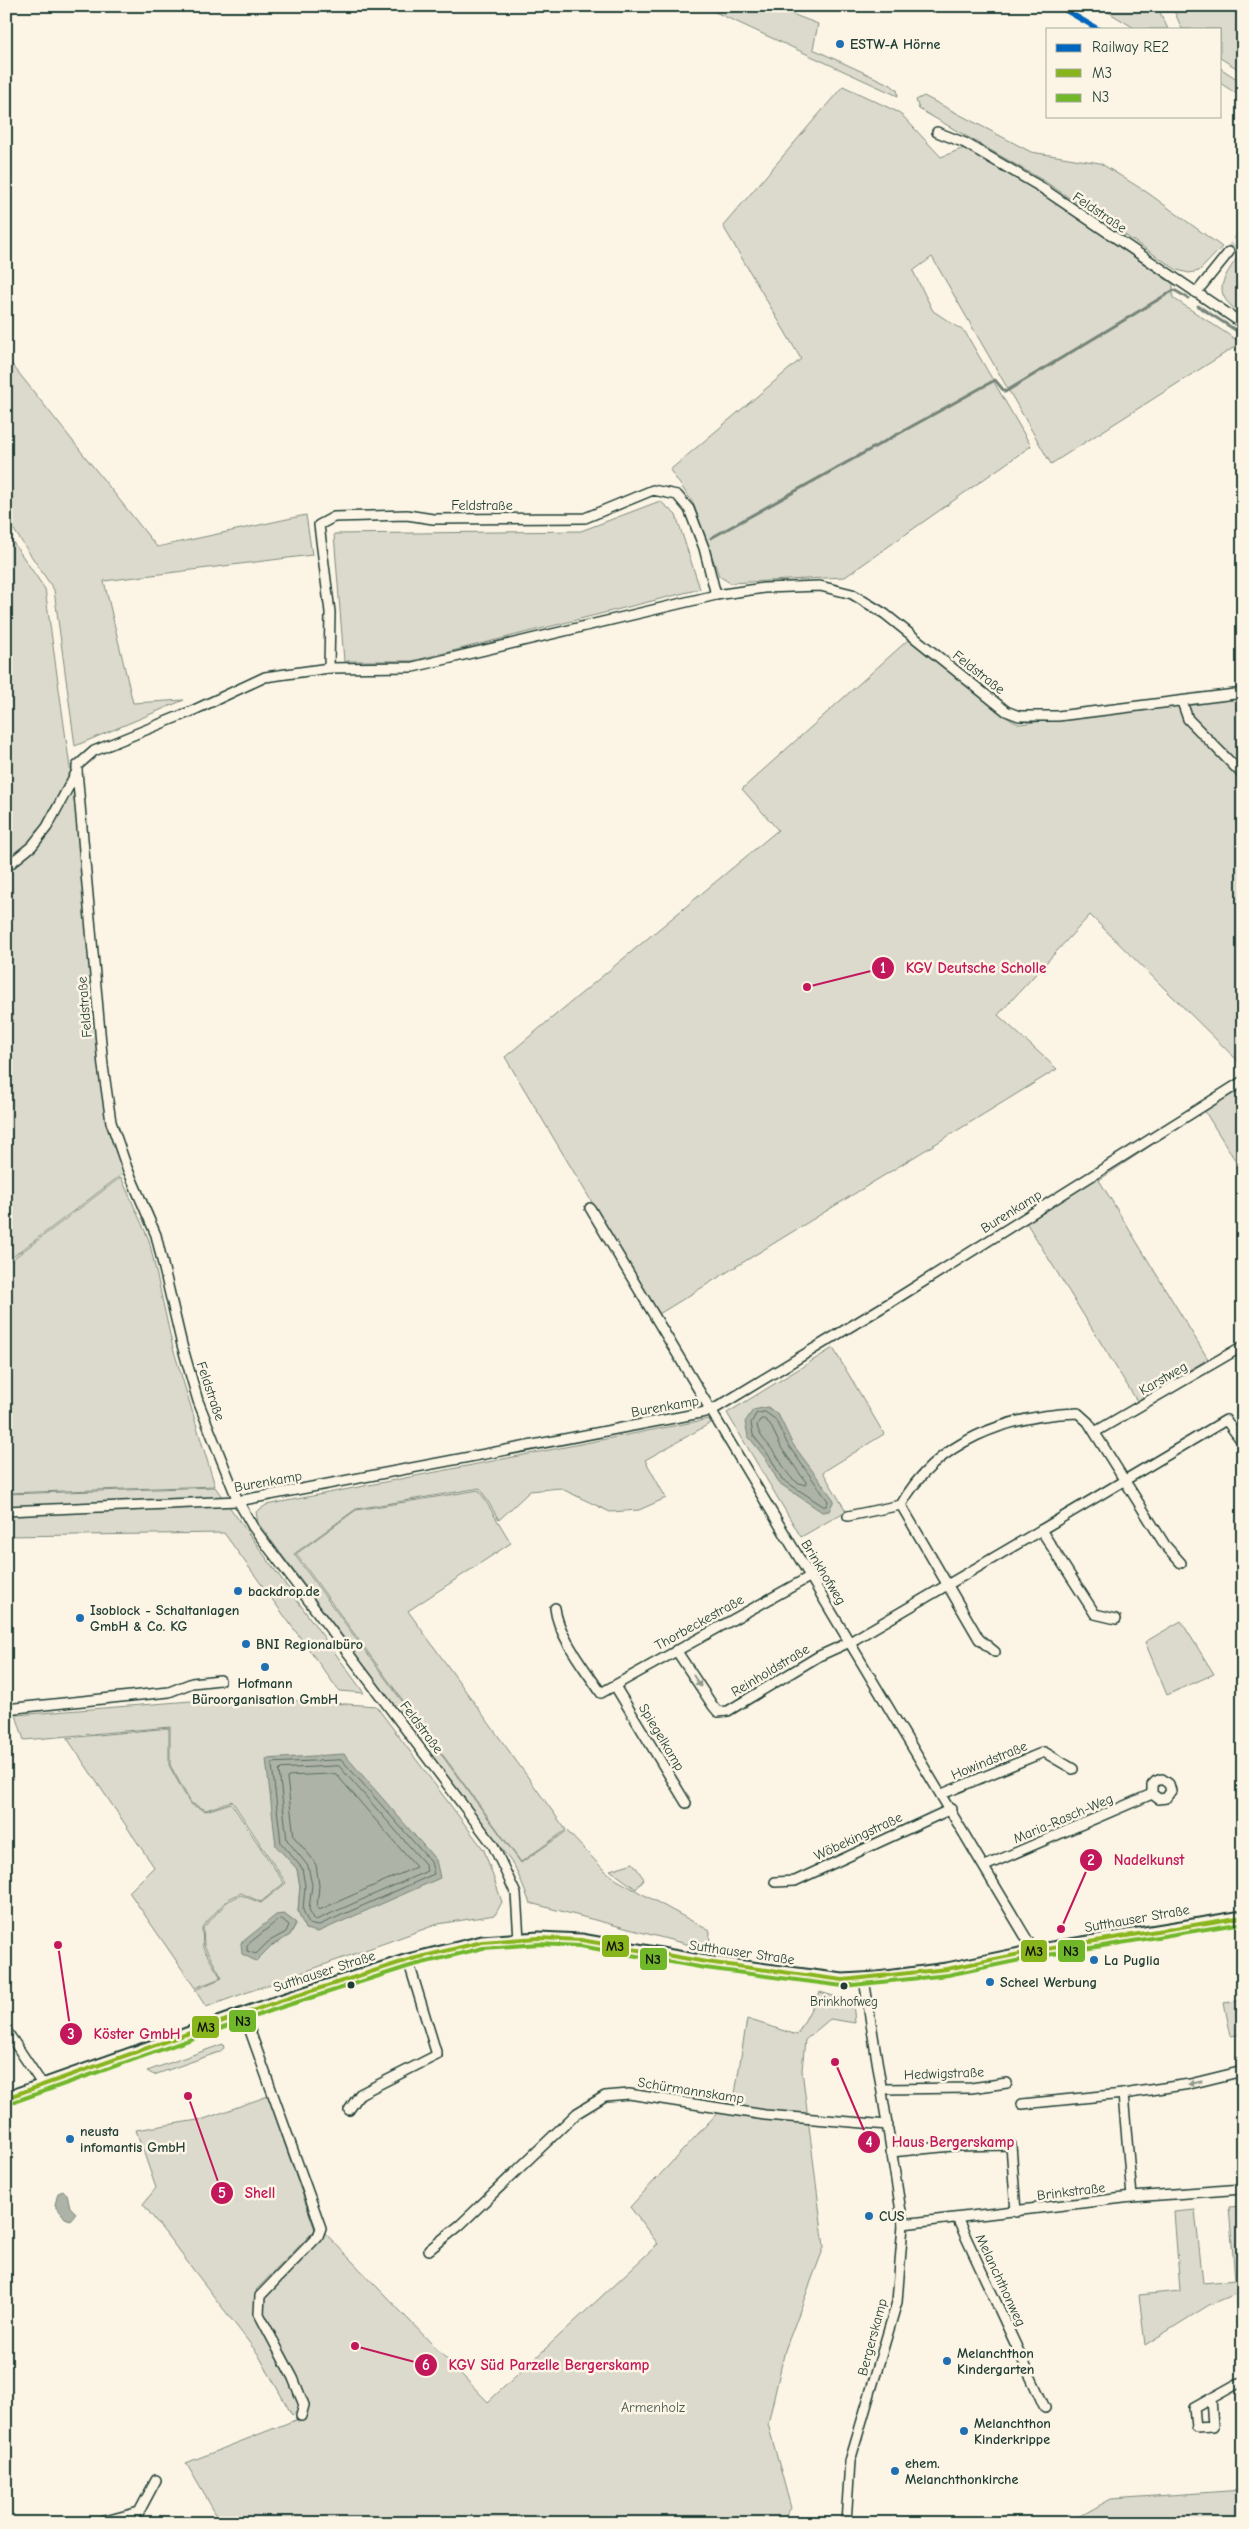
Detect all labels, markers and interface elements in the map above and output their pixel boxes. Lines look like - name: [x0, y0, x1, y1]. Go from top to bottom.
- legend: [1046, 28, 1222, 118]
- place label: ESTW-A Hörne: [850, 36, 941, 53]
- marker: ESTW-A Hörne: [834, 38, 846, 50]
- text: Railway RE2: [1092, 38, 1169, 56]
- text: M3: [1092, 64, 1112, 82]
- text: N3: [1092, 88, 1109, 106]
- street label: Feldstraße: [1069, 188, 1130, 237]
- street label: Feldstraße: [451, 497, 513, 514]
- street label: Feldstraße: [949, 647, 1008, 698]
- callout: KGV Deutsche Scholle: [871, 953, 1056, 983]
- text: 1: [880, 959, 886, 977]
- text: KGV Deutsche Scholle: [906, 959, 1046, 977]
- street label: Feldstraße: [73, 976, 96, 1038]
- street label: Burenkamp: [978, 1186, 1045, 1237]
- street label: Karstweg: [1136, 1358, 1190, 1399]
- street label: Feldstraße: [192, 1359, 229, 1423]
- street label: Burenkamp: [630, 1392, 700, 1421]
- street label: Burenkamp: [233, 1467, 303, 1496]
- street label: Brinkhofweg: [797, 1536, 850, 1608]
- place label: backdrop.de: [248, 1583, 320, 1600]
- marker: backdrop.de: [232, 1585, 244, 1597]
- street label: Thorbeckestraße: [652, 1591, 747, 1654]
- place label: Isoblock - Schaltanlagen GmbH & Co. KG: [90, 1602, 239, 1635]
- marker: Isoblock - Schaltanlagen GmbH & Co. KG: [74, 1612, 86, 1624]
- place label: BNI Regionalbüro: [256, 1636, 363, 1653]
- marker: BNI Regionalbüro: [240, 1638, 252, 1650]
- street label: Reinholdstraße: [728, 1640, 812, 1700]
- marker: Hofmann Büroorganisation GmbH: [259, 1661, 271, 1673]
- place label: Hofmann Büroorganisation GmbH: [192, 1675, 338, 1708]
- one-way arrow: [692, 1675, 701, 1688]
- street label: Feldstraße: [396, 1698, 447, 1757]
- street label: Spiegelkamp: [635, 1700, 688, 1774]
- street label: Howindstraße: [949, 1737, 1030, 1783]
- street label: Maria-Rasch-Weg: [1011, 1790, 1116, 1847]
- street label: Wöbekingstraße: [811, 1809, 905, 1864]
- callout: Nadelkunst: [1079, 1845, 1195, 1875]
- text: 2: [1087, 1851, 1095, 1869]
- text: Nadelkunst: [1114, 1851, 1185, 1869]
- street label: Sutthauser Straße: [1083, 1901, 1191, 1936]
- line badge: M3: [601, 1934, 630, 1958]
- street label: Sutthauser Straße: [688, 1937, 796, 1968]
- text: M3: [606, 1938, 624, 1955]
- line badge: M3: [1020, 1939, 1048, 1963]
- line badge: N3: [1057, 1939, 1086, 1963]
- text: M3: [1025, 1943, 1043, 1960]
- text: N3: [1063, 1943, 1079, 1960]
- street label: Sutthauser Straße: [271, 1947, 377, 1996]
- line badge: N3: [639, 1947, 668, 1971]
- text: N3: [645, 1951, 661, 1968]
- place label: La Puglia: [1104, 1952, 1160, 1969]
- marker: La Puglia: [1088, 1954, 1100, 1966]
- place label: Scheel Werbung: [1000, 1974, 1097, 1991]
- marker: Scheel Werbung: [984, 1976, 996, 1988]
- unlabelled marker: [346, 1980, 356, 1990]
- marker: Brinkhofweg: [839, 1981, 849, 1991]
- place label: Brinkhofweg: [810, 1994, 878, 2009]
- line badge: N3: [228, 2009, 257, 2033]
- text: N3: [235, 2013, 251, 2030]
- line badge: M3: [191, 2015, 220, 2039]
- callout: Köster GmbH: [58, 2019, 190, 2049]
- text: M3: [197, 2019, 215, 2036]
- text: 3: [67, 2025, 75, 2043]
- text: Köster GmbH: [93, 2025, 181, 2043]
- street label: Hedwigstraße: [904, 2064, 984, 2083]
- street label: Schürmannskamp: [636, 2074, 745, 2107]
- one-way arrow: [1187, 2079, 1203, 2087]
- place label: neusta infomantis GmbH: [80, 2123, 186, 2156]
- callout: Haus Bergerskamp: [856, 2127, 1024, 2157]
- marker: neusta infomantis GmbH: [64, 2133, 76, 2145]
- text: 4: [865, 2133, 873, 2151]
- text: Haus Bergerskamp: [892, 2133, 1014, 2151]
- callout: Shell: [209, 2178, 285, 2208]
- street label: Brinkstraße: [1036, 2179, 1106, 2204]
- text: 5: [218, 2184, 226, 2202]
- text: Shell: [245, 2184, 275, 2202]
- place label: CUS: [879, 2208, 905, 2225]
- marker: CUS: [863, 2210, 875, 2222]
- street label: Melanchthonweg: [972, 2231, 1029, 2329]
- street label: Bergerskamp: [854, 2297, 891, 2378]
- place label: Melanchthon Kindergarten: [957, 2345, 1034, 2378]
- callout: KGV Süd Parzelle Bergerskamp: [414, 2350, 659, 2380]
- marker: Melanchthon Kindergarten: [941, 2355, 953, 2367]
- text: 6: [422, 2356, 430, 2374]
- text: KGV Süd Parzelle Bergerskamp: [449, 2356, 650, 2374]
- park label: Armenholz: [621, 2399, 685, 2416]
- place label: Melanchthon Kinderkrippe: [974, 2415, 1051, 2448]
- marker: Melanchthon Kinderkrippe: [958, 2425, 970, 2437]
- place label: ehem. Melanchthonkirche: [905, 2455, 1018, 2488]
- marker: ehem. Melanchthonkirche: [889, 2465, 901, 2477]

